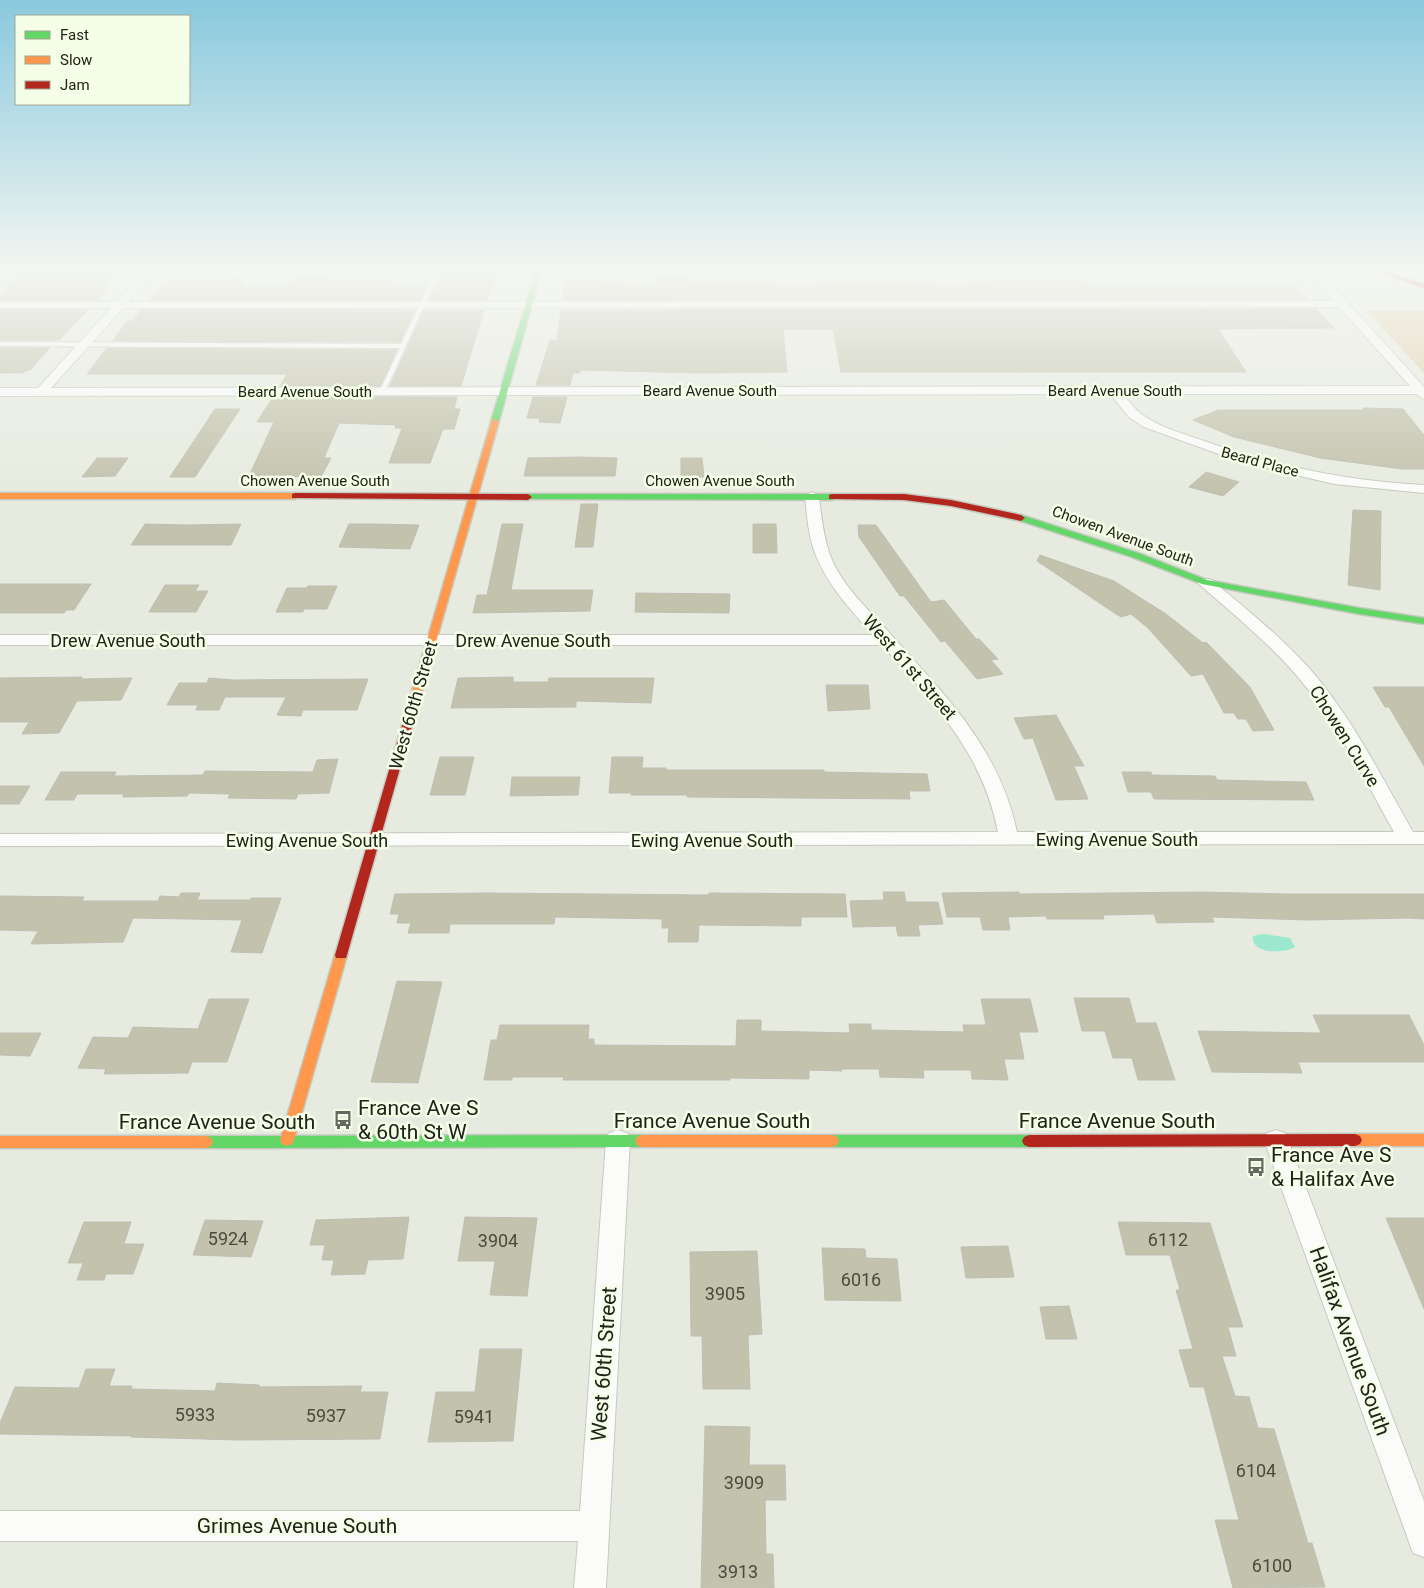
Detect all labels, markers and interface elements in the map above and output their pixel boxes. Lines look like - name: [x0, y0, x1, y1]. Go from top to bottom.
- legend: [15, 15, 190, 105]
- text: Fast: [60, 26, 89, 44]
- text: Slow: [60, 51, 92, 69]
- text: Jam: [60, 76, 90, 94]
- street label: Beard Avenue South: [643, 382, 777, 400]
- street label: Beard Avenue South: [1048, 382, 1182, 400]
- street label: Beard Avenue South: [238, 383, 372, 401]
- street label: Beard Place: [1219, 443, 1301, 481]
- street label: Chowen Avenue South: [240, 472, 390, 490]
- street label: Chowen Avenue South: [645, 472, 795, 490]
- street label: Chowen Avenue South: [1050, 502, 1196, 570]
- street label: West 61st Street: [859, 610, 961, 724]
- street label: Drew Avenue South: [50, 630, 206, 651]
- street label: Drew Avenue South: [455, 630, 611, 651]
- street label: West 60th Street: [385, 638, 441, 772]
- street label: Chowen Curve: [1306, 681, 1384, 791]
- street label: Ewing Avenue South: [1036, 829, 1198, 850]
- street label: Ewing Avenue South: [226, 830, 388, 851]
- street label: Ewing Avenue South: [631, 830, 793, 851]
- place label: France Ave S & 60th St W: [358, 1096, 478, 1144]
- bus stop icon: France Ave S & 60th St W: [332, 1109, 354, 1131]
- street label: France Avenue South: [614, 1109, 810, 1133]
- street label: France Avenue South: [1019, 1109, 1215, 1133]
- street label: France Avenue South: [119, 1110, 315, 1134]
- place label: France Ave S & Halifax Ave: [1271, 1143, 1395, 1191]
- bus stop icon: France Ave S & Halifax Ave: [1245, 1156, 1267, 1178]
- house number: 5924: [208, 1228, 248, 1249]
- house number: 6112: [1148, 1229, 1188, 1250]
- house number: 3904: [478, 1230, 518, 1251]
- street label: Halifax Avenue South: [1305, 1243, 1395, 1439]
- house number: 6016: [841, 1269, 881, 1290]
- house number: 3905: [705, 1283, 745, 1304]
- street label: West 60th Street: [587, 1286, 621, 1442]
- house number: 5933: [175, 1404, 215, 1425]
- house number: 5937: [306, 1405, 346, 1426]
- house number: 5941: [454, 1406, 494, 1427]
- house number: 6104: [1236, 1460, 1276, 1481]
- house number: 3909: [724, 1472, 764, 1493]
- street label: Grimes Avenue South: [197, 1514, 397, 1538]
- house number: 6100: [1252, 1555, 1292, 1576]
- house number: 3913: [718, 1561, 758, 1582]

